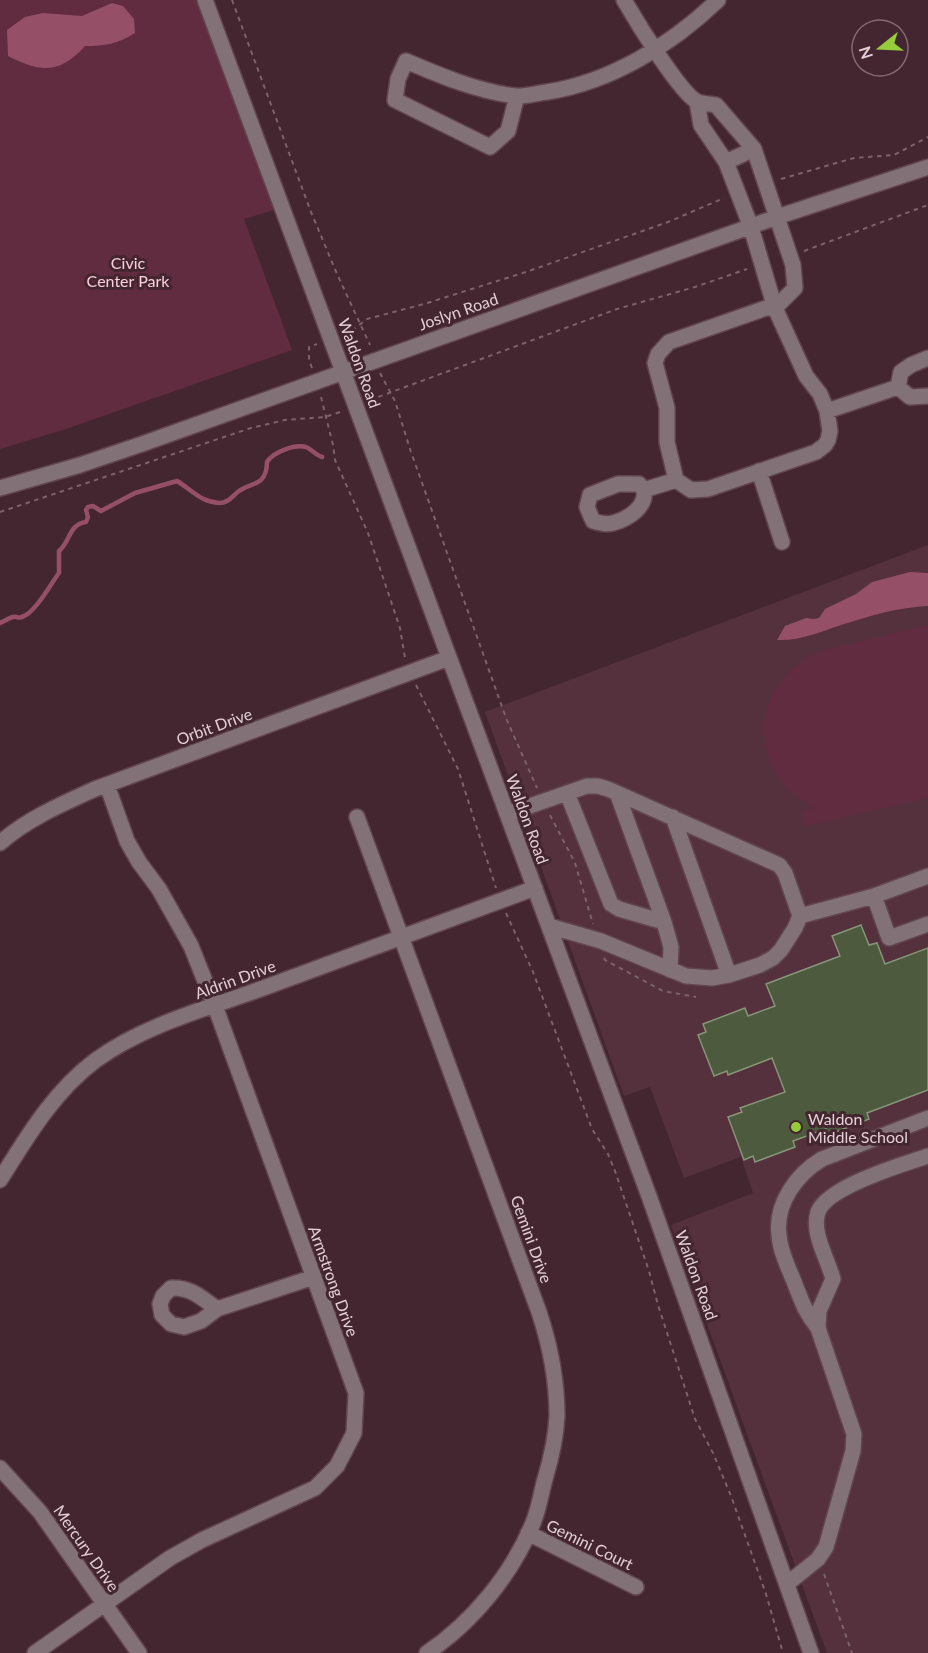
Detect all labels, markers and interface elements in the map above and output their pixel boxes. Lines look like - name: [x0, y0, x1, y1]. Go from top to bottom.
- north arrow: [850, 18, 910, 78]
- text: N: [854, 44, 876, 62]
- park label: Civic Center Park: [87, 253, 170, 290]
- street label: Joslyn Road: [416, 289, 500, 333]
- street label: Waldon Road: [335, 316, 385, 410]
- street label: Orbit Drive: [174, 704, 254, 748]
- street label: Waldon Road: [503, 772, 553, 866]
- street label: Aldrin Drive: [192, 956, 278, 1002]
- place label: Waldon Middle School: [808, 1109, 908, 1146]
- marker: Waldon Middle School: [789, 1120, 803, 1134]
- street label: Gemini Drive: [507, 1193, 557, 1285]
- street label: Armstrong Drive: [305, 1223, 363, 1339]
- street label: Waldon Road: [672, 1228, 722, 1322]
- street label: Mercury Drive: [50, 1501, 124, 1595]
- street label: Gemini Court: [544, 1515, 637, 1573]

